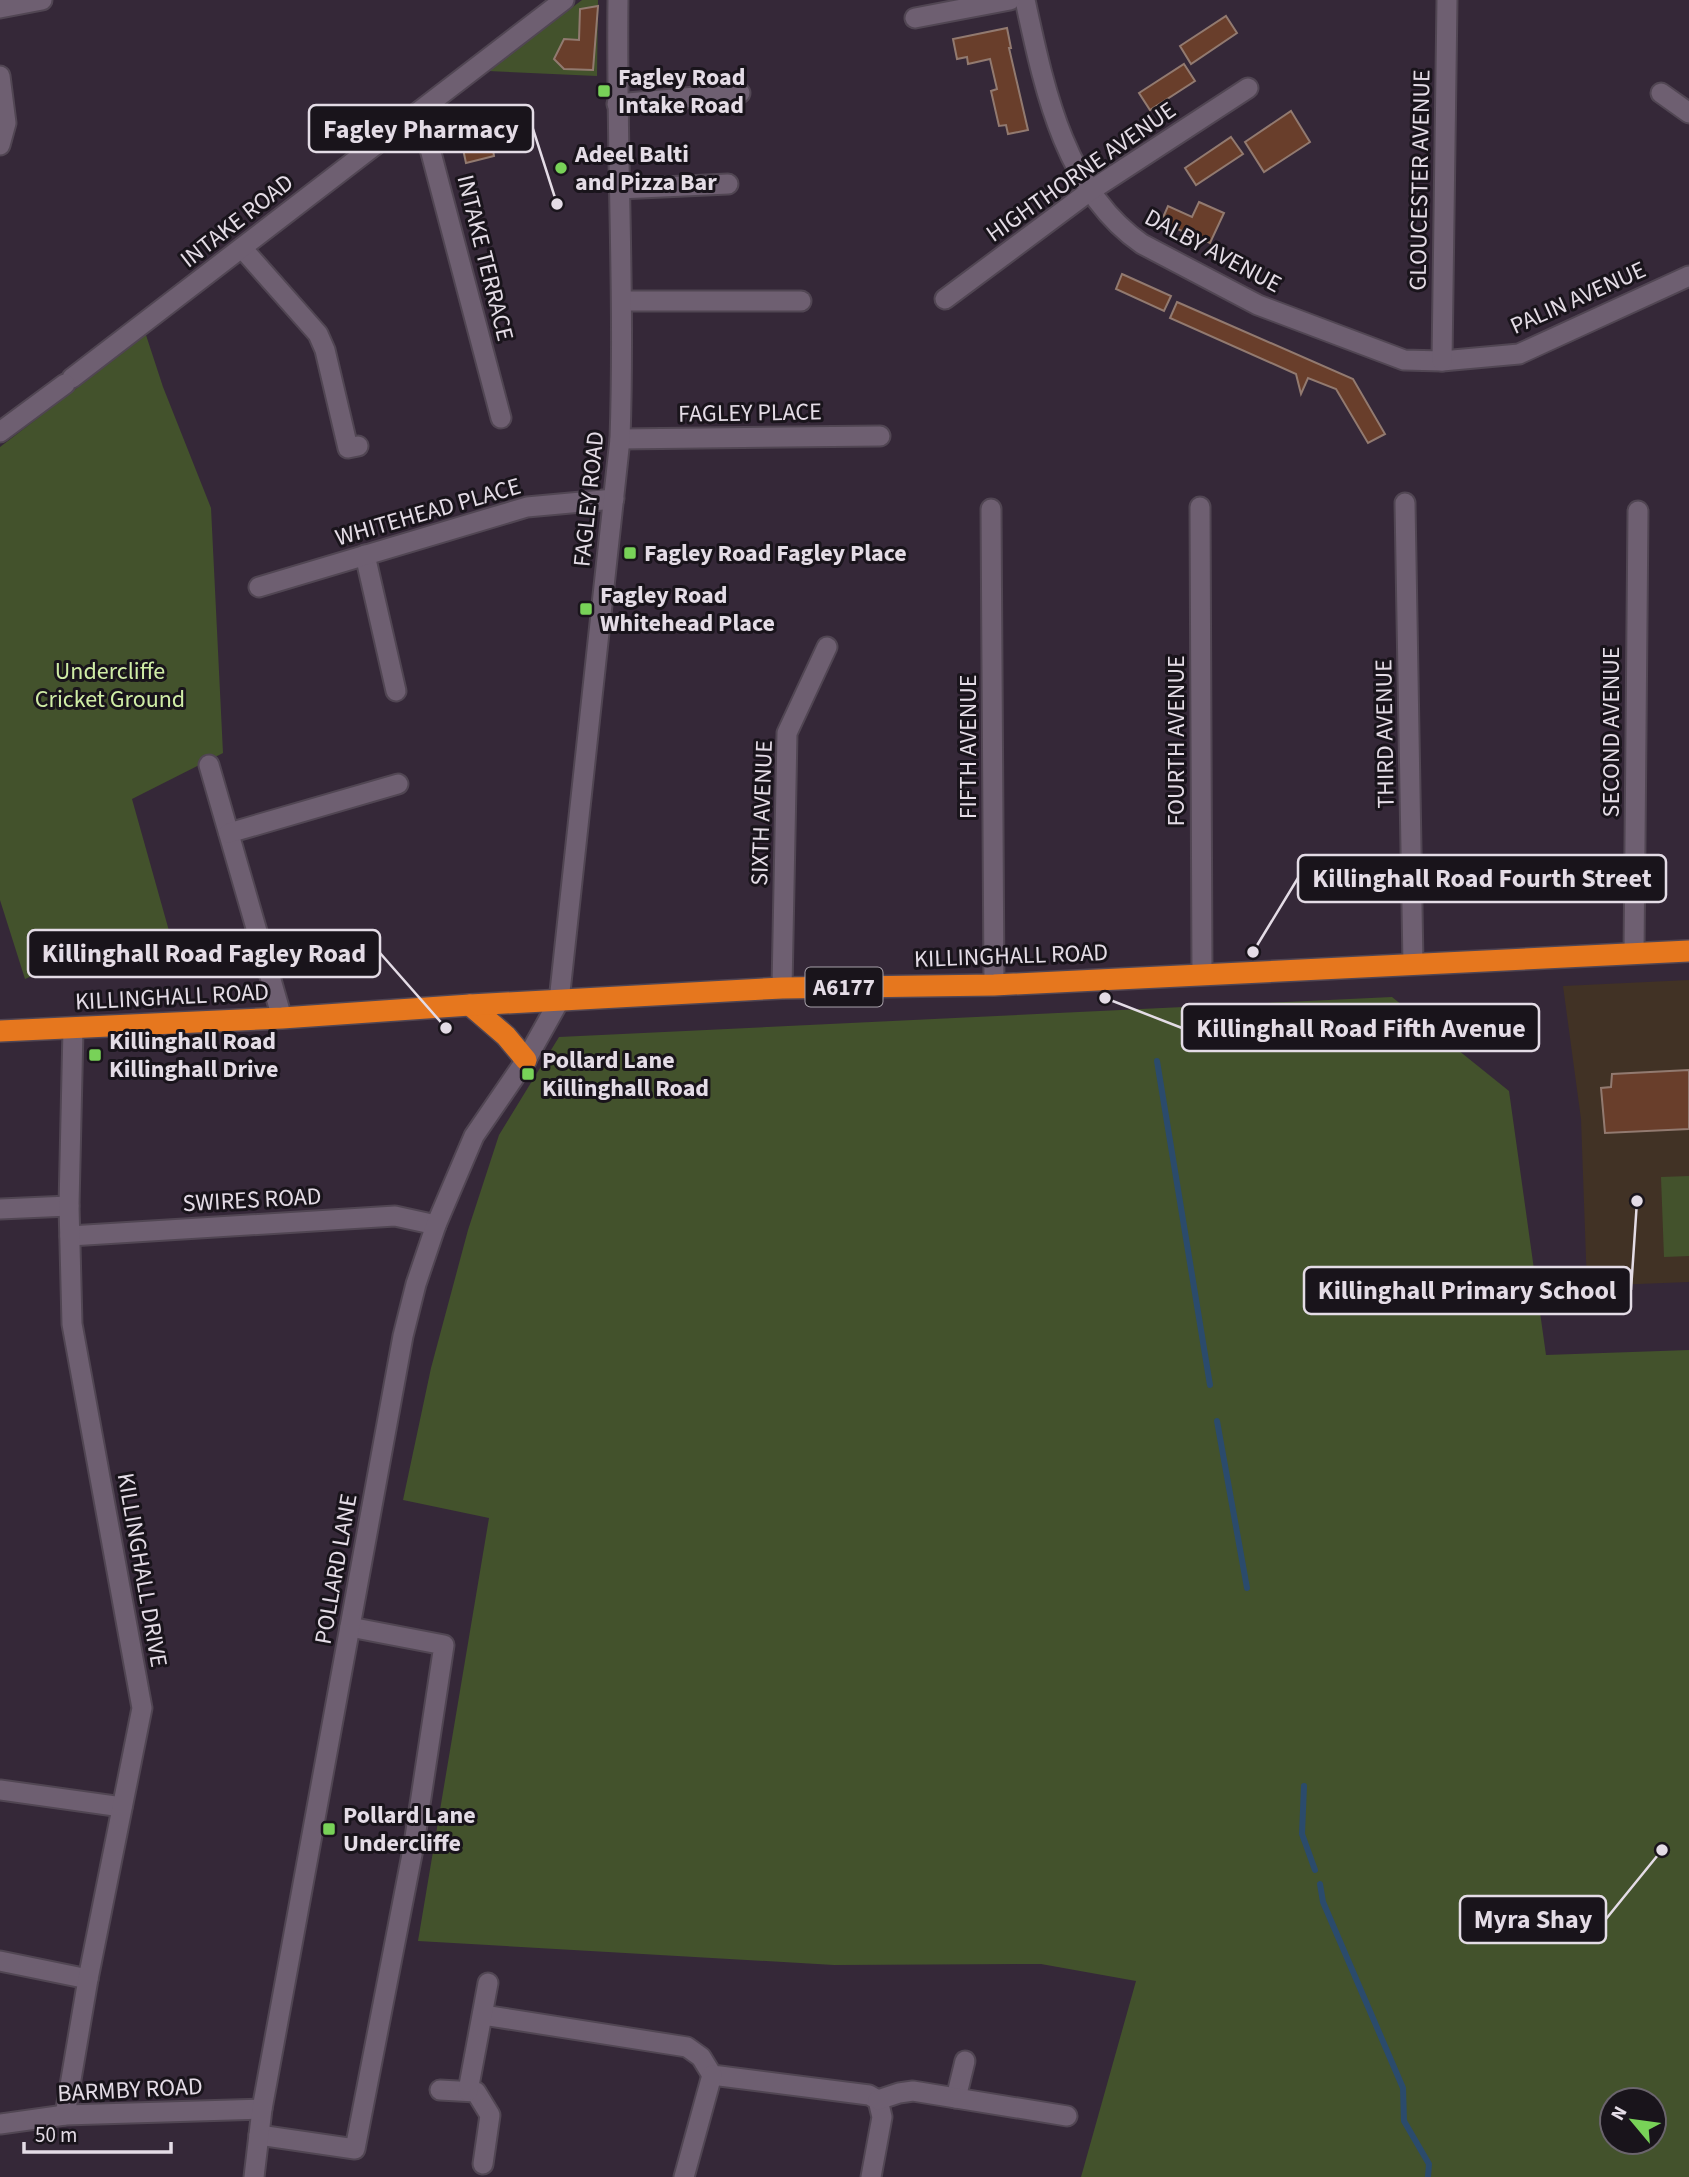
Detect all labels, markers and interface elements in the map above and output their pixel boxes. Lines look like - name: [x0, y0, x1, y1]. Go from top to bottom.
- place label: Fagley Road Intake Road: [618, 60, 746, 123]
- street label: GLOUCESTER AVENUE: [1401, 69, 1439, 291]
- marker: Fagley Road Intake Road: [596, 83, 612, 99]
- street label: HIGHTHORNE AVENUE: [979, 93, 1183, 251]
- callout: Fagley Pharmacy: [309, 105, 533, 152]
- text: Fagley Pharmacy: [323, 111, 519, 148]
- place label: Adeel Balti and Pizza Bar: [574, 137, 717, 200]
- marker: Adeel Balti and Pizza Bar: [553, 160, 569, 176]
- street label: INTAKE ROAD: [173, 166, 301, 276]
- street label: INTAKE TERRACE: [447, 171, 523, 345]
- street label: DALBY AVENUE: [1138, 200, 1288, 302]
- street label: PALIN AVENUE: [1505, 252, 1651, 344]
- street label: FAGLEY PLACE: [678, 394, 822, 432]
- street label: FAGLEY ROAD: [564, 429, 614, 569]
- street label: WHITEHEAD PLACE: [331, 469, 525, 555]
- place label: Fagley Road Fagley Place: [644, 536, 907, 571]
- marker: Fagley Road Fagley Place: [622, 545, 638, 561]
- place label: Fagley Road Whitehead Place: [600, 578, 775, 641]
- marker: Fagley Road Whitehead Place: [578, 601, 594, 617]
- street label: SECOND AVENUE: [1594, 647, 1629, 817]
- park label: Undercliffe Cricket Ground: [35, 654, 185, 717]
- street label: FOURTH AVENUE: [1159, 655, 1194, 827]
- street label: THIRD AVENUE: [1366, 659, 1404, 809]
- street label: FIFTH AVENUE: [951, 675, 986, 819]
- street label: SIXTH AVENUE: [742, 740, 782, 886]
- callout: Killinghall Road Fourth Street: [1298, 855, 1666, 902]
- text: Killinghall Road Fourth Street: [1312, 860, 1652, 897]
- callout: Killinghall Road Fagley Road: [28, 930, 380, 977]
- text: Killinghall Road Fagley Road: [42, 935, 366, 972]
- street label: KILLINGHALL ROAD: [913, 935, 1109, 977]
- road number: A6177: [806, 968, 882, 1006]
- street label: KILLINGHALL ROAD: [74, 974, 270, 1020]
- callout: Killinghall Road Fifth Avenue: [1182, 1004, 1539, 1051]
- text: Killinghall Road Fifth Avenue: [1196, 1010, 1526, 1047]
- place label: Killinghall Road Killinghall Drive: [109, 1024, 278, 1087]
- place label: Pollard Lane Killinghall Road: [542, 1043, 709, 1106]
- marker: Killinghall Road Killinghall Drive: [87, 1047, 103, 1063]
- marker: Pollard Lane Killinghall Road: [520, 1066, 536, 1082]
- street label: SWIRES ROAD: [182, 1179, 322, 1221]
- callout: Killinghall Primary School: [1304, 1267, 1631, 1314]
- text: Killinghall Primary School: [1318, 1272, 1617, 1309]
- street label: KILLINGHALL DRIVE: [108, 1470, 176, 1670]
- street label: POLLARD LANE: [306, 1491, 366, 1647]
- place label: Pollard Lane Undercliffe: [343, 1798, 476, 1861]
- marker: Pollard Lane Undercliffe: [321, 1821, 337, 1837]
- callout: Myra Shay: [1460, 1896, 1606, 1943]
- text: Myra Shay: [1474, 1901, 1593, 1938]
- street label: BARMBY ROAD: [56, 2069, 204, 2111]
- north arrow: [1598, 2086, 1668, 2156]
- text: N: [1605, 2101, 1634, 2126]
- scale bar: [24, 2110, 172, 2154]
- text: 50 m: [35, 2120, 77, 2150]

